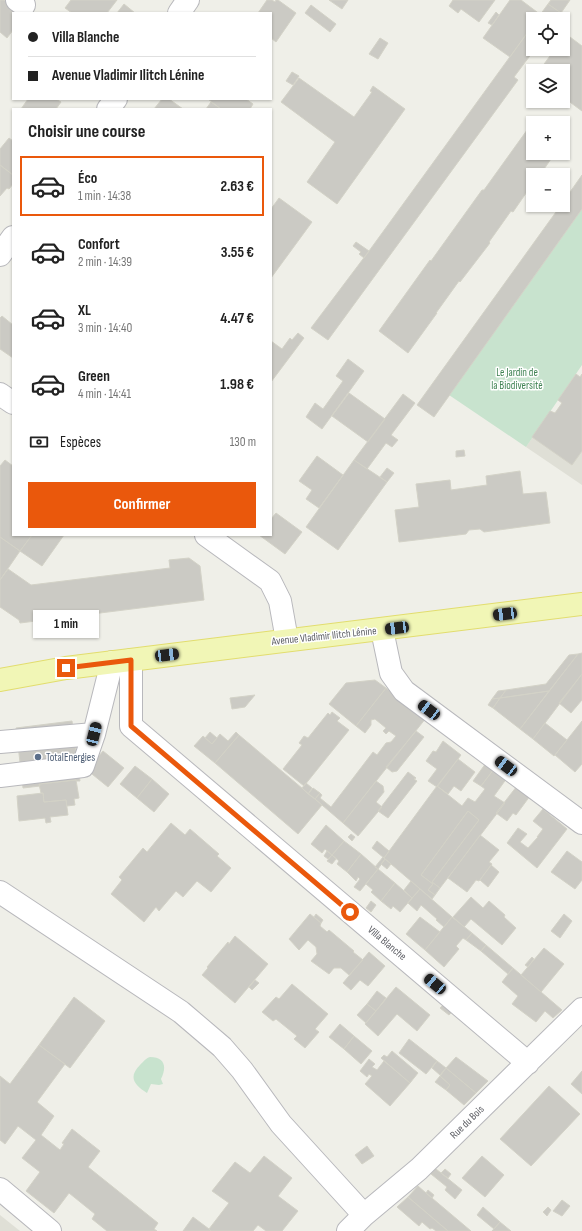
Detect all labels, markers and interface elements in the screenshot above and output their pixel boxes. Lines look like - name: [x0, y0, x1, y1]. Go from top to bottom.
- map controls: [526, 12, 570, 212]
- button: locate: [526, 12, 570, 56]
- text: Villa Blanche: [52, 28, 119, 47]
- button: layers: [526, 64, 570, 108]
- text: Avenue Vladimir Ilitch Lénine: [52, 66, 204, 85]
- button: +: [526, 116, 570, 160]
- text: Choisir une course: [28, 121, 145, 142]
- icon: car: [30, 168, 66, 204]
- button: −: [526, 168, 570, 212]
- text: Éco: [78, 169, 97, 188]
- text: 2.63 €: [221, 177, 254, 196]
- text: 1 min · 14:38: [78, 188, 131, 204]
- icon: car: [30, 234, 66, 270]
- text: Confort: [78, 235, 120, 254]
- text: 3.55 €: [221, 243, 254, 262]
- text: 2 min · 14:39: [78, 254, 132, 270]
- icon: car: [30, 300, 66, 336]
- text: XL: [78, 301, 91, 320]
- text: 4.47 €: [220, 309, 254, 328]
- text: 3 min · 14:40: [78, 320, 132, 336]
- icon: car: [30, 366, 66, 402]
- park label: Le Jardin de la Biodiversité: [491, 366, 543, 392]
- text: Green: [78, 367, 110, 386]
- text: 1.98 €: [220, 375, 254, 394]
- text: 4 min · 14:41: [78, 386, 131, 402]
- icon: cash: [28, 431, 50, 453]
- text: Espèces: [60, 433, 101, 452]
- text: 130 m: [230, 434, 256, 450]
- button: Confirmer: [28, 482, 256, 528]
- car: [492, 607, 518, 621]
- callout: 1 min: [33, 610, 99, 638]
- text: 1 min: [54, 616, 78, 632]
- car: [384, 621, 410, 635]
- street label: Avenue Vladimir Ilitch Lénine: [270, 624, 377, 648]
- car: [154, 648, 180, 662]
- route end: [57, 659, 75, 677]
- car: [416, 698, 442, 722]
- car: [85, 721, 103, 747]
- place label: TotalEnergies: [46, 751, 95, 764]
- marker: TotalEnergies: [33, 752, 43, 762]
- car: [493, 754, 519, 778]
- route start: [341, 903, 359, 921]
- street label: Villa Blanche: [365, 923, 409, 963]
- car: [422, 972, 448, 996]
- street label: Rue du Bois: [447, 1103, 487, 1141]

